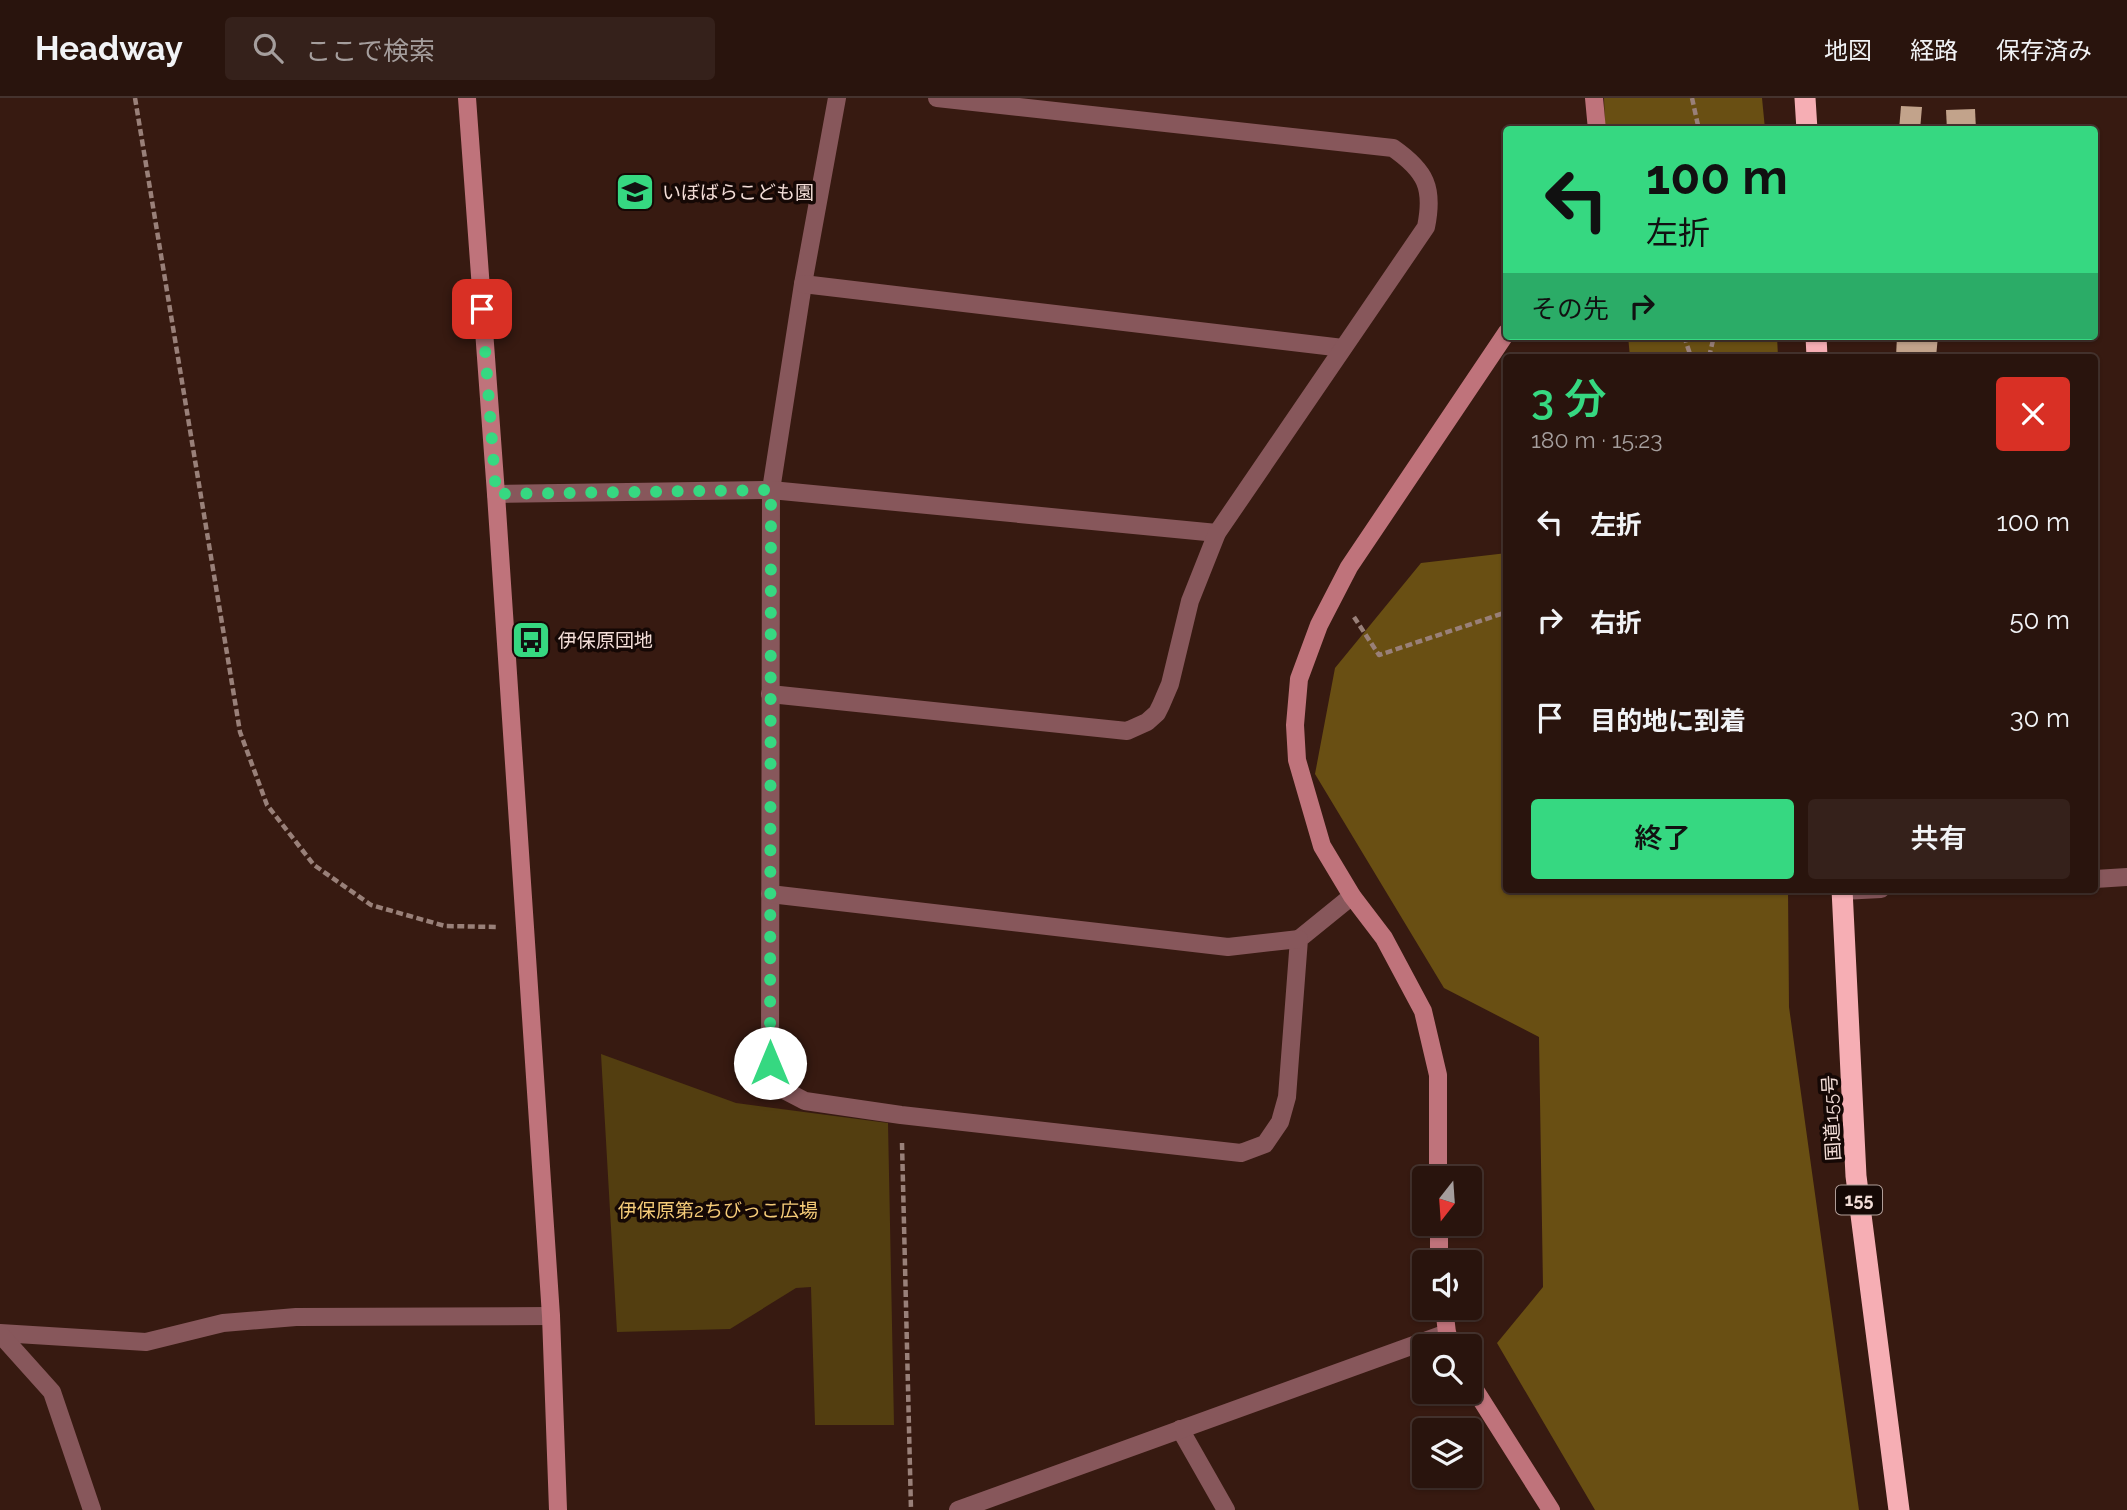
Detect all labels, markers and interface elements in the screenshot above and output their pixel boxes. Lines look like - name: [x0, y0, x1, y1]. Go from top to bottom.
- search box: [225, 17, 715, 80]
- text: Headway: [35, 29, 183, 68]
- icon: search: [249, 29, 287, 67]
- text: ここで検索: [305, 36, 435, 66]
- text: 地図: [1824, 36, 1872, 65]
- text: 経路: [1910, 36, 1958, 65]
- text: 保存済み: [1996, 36, 2092, 65]
- text: 100 m: [1646, 148, 1788, 205]
- icon: left: [1531, 154, 1622, 245]
- school or university icon: いぼばらこども園: [614, 171, 656, 213]
- place label: いぼばらこども園: [662, 181, 814, 203]
- text: 左折: [1646, 214, 1710, 251]
- pin: [452, 279, 512, 339]
- icon: right: [1623, 287, 1661, 325]
- icon: arrive: [463, 290, 501, 328]
- text: その先: [1531, 294, 1609, 324]
- text: 3 分: [1531, 375, 1606, 424]
- button: close: [1996, 377, 2070, 451]
- text: 180 m · 15:23: [1531, 426, 1663, 453]
- icon: left: [1531, 503, 1569, 541]
- text: 100 m: [1997, 507, 2070, 537]
- text: 左折: [1590, 510, 1642, 540]
- icon: right: [1531, 601, 1569, 639]
- text: 50 m: [2009, 605, 2070, 635]
- text: 右折: [1590, 608, 1642, 638]
- bus stop icon: 伊保原団地: [510, 619, 552, 661]
- place label: 伊保原団地: [558, 629, 653, 651]
- icon: arrive: [1531, 699, 1569, 737]
- text: 30 m: [2010, 703, 2070, 733]
- text: 目的地に到着: [1590, 706, 1746, 736]
- button: 終了: [1531, 799, 1794, 879]
- button: 共有: [1808, 799, 2070, 879]
- position arrow: [733, 1026, 807, 1100]
- street label: 国道155号: [1818, 1075, 1844, 1161]
- north arrow: [1412, 1166, 1482, 1236]
- map controls: [1412, 1166, 1482, 1488]
- road number: 155: [1836, 1185, 1882, 1214]
- park label: 伊保原第2ちびっこ広場: [618, 1199, 818, 1221]
- button: sound: [1412, 1250, 1482, 1320]
- button: search: [1412, 1334, 1482, 1404]
- button: layers: [1412, 1418, 1482, 1488]

